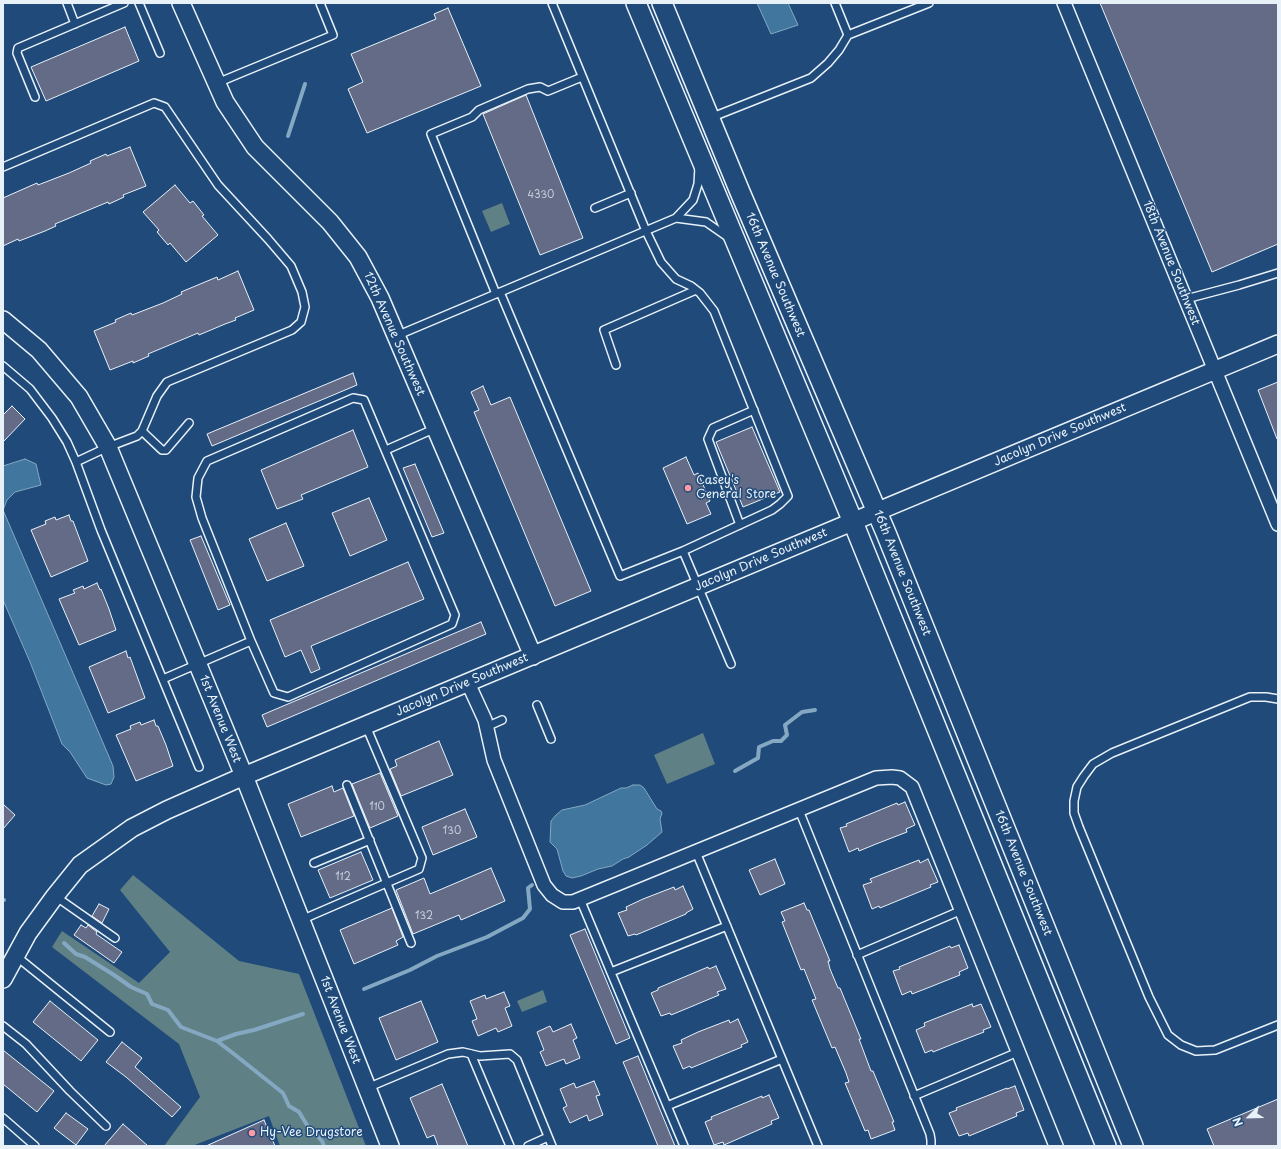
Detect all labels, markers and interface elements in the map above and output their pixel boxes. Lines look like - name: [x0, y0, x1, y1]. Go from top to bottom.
- house number: 4330: [528, 189, 554, 201]
- street label: 18th Avenue Southwest: [1139, 199, 1203, 327]
- street label: 16th Avenue Southwest: [742, 210, 808, 340]
- street label: 12th Avenue Southwest: [360, 270, 428, 398]
- street label: Jacolyn Drive Southwest: [992, 401, 1128, 469]
- place label: Casey's General Store: [696, 474, 776, 502]
- marker: Casey's General Store: [683, 483, 693, 493]
- street label: 16th Avenue Southwest: [870, 508, 934, 638]
- street label: Jacolyn Drive Southwest: [693, 526, 829, 594]
- street label: Jacolyn Drive Southwest: [394, 651, 530, 719]
- street label: 1st Avenue West: [196, 673, 244, 765]
- house number: 110: [369, 801, 385, 813]
- street label: 16th Avenue Southwest: [991, 808, 1055, 938]
- house number: 130: [443, 825, 461, 837]
- house number: 112: [335, 871, 351, 883]
- house number: 132: [415, 910, 433, 922]
- street label: 1st Avenue West: [317, 974, 363, 1066]
- north arrow: [1229, 1097, 1269, 1137]
- text: N: [1228, 1115, 1247, 1129]
- place label: Hy-Vee Drugstore: [260, 1126, 363, 1140]
- marker: Hy-Vee Drugstore: [247, 1128, 257, 1138]

